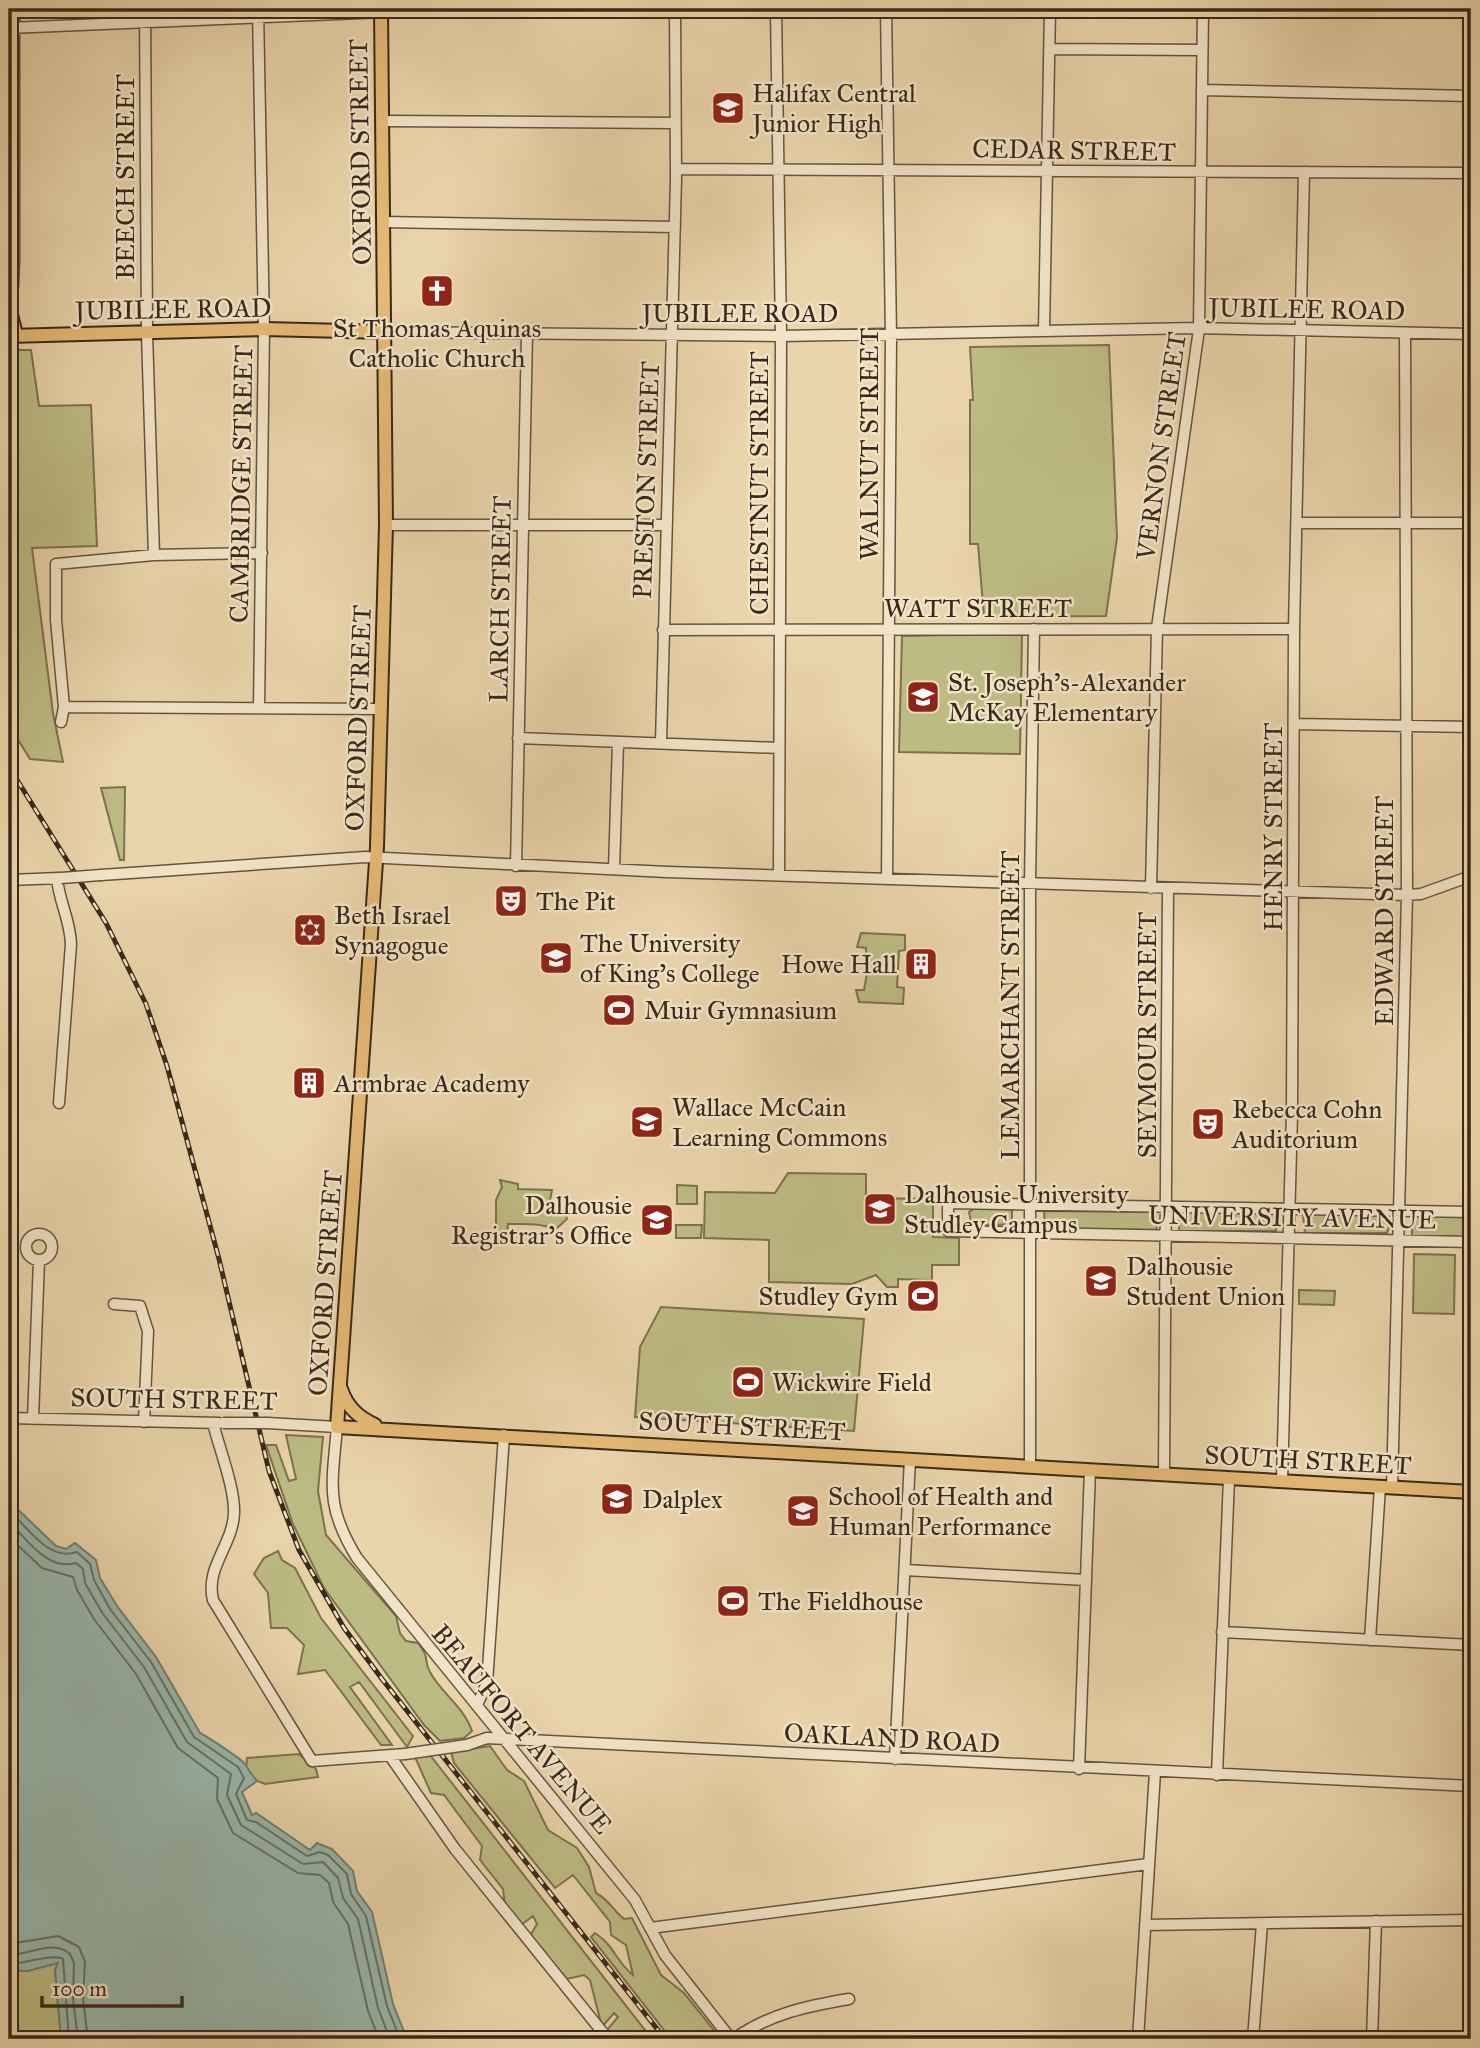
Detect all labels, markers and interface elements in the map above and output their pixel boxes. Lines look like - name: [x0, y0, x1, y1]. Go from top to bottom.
- street label: OXFORD STREET: [342, 38, 378, 265]
- street label: BEECH STREET: [109, 74, 141, 280]
- place label: Halifax Central Junior High: [749, 77, 916, 139]
- school or university icon: Halifax Central Junior High: [709, 89, 747, 127]
- street label: CEDAR STREET: [972, 132, 1176, 168]
- church icon: St Thomas Aquinas Catholic Church: [418, 272, 456, 310]
- street label: JUBILEE ROAD: [71, 291, 272, 327]
- street label: JUBILEE ROAD: [1205, 291, 1406, 327]
- street label: JUBILEE ROAD: [639, 297, 838, 329]
- place label: St Thomas Aquinas Catholic Church: [333, 312, 541, 374]
- street label: WALNUT STREET: [853, 328, 885, 560]
- street label: VERNON STREET: [1129, 330, 1193, 563]
- street label: CAMBRIDGE STREET: [223, 344, 259, 623]
- street label: CHESTNUT STREET: [743, 351, 775, 615]
- street label: PRESTON STREET: [626, 360, 666, 599]
- street label: LARCH STREET: [482, 495, 518, 703]
- street label: WATT STREET: [884, 592, 1072, 624]
- street label: OXFORD STREET: [338, 604, 378, 832]
- place label: St. Joseph's-Alexander McKay Elementary: [948, 666, 1186, 728]
- school or university icon: St. Joseph's-Alexander McKay Elementary: [904, 678, 942, 716]
- street label: HENRY STREET: [1257, 722, 1289, 932]
- street label: EDWARD STREET: [1368, 796, 1400, 1026]
- street label: LEMARCHANT STREET: [994, 850, 1026, 1160]
- theatre icon: The Pit: [492, 882, 530, 920]
- place label: The Pit: [536, 885, 616, 917]
- place label: Beth Israel Synagogue: [334, 899, 450, 961]
- synagogue icon: Beth Israel Synagogue: [291, 911, 329, 949]
- street label: SEYMOUR STREET: [1131, 912, 1163, 1158]
- place label: The University of King's College: [580, 927, 760, 989]
- school or university icon: The University of King's College: [537, 939, 575, 977]
- building icon: Howe Hall: [902, 945, 940, 983]
- place label: Howe Hall: [781, 948, 897, 980]
- sports icon: Muir Gymnasium: [600, 991, 638, 1029]
- place label: Muir Gymnasium: [644, 994, 837, 1026]
- building icon: Armbrae Academy: [290, 1064, 328, 1102]
- place label: Armbrae Academy: [333, 1067, 530, 1099]
- place label: Wallace McCain Learning Commons: [672, 1091, 887, 1153]
- place label: Rebecca Cohn Auditorium: [1231, 1093, 1382, 1155]
- school or university icon: Wallace McCain Learning Commons: [628, 1103, 666, 1141]
- theatre icon: Rebecca Cohn Auditorium: [1189, 1105, 1227, 1143]
- street label: OXFORD STREET: [301, 1169, 349, 1397]
- place label: Dalhousie University Studley Campus: [904, 1178, 1129, 1240]
- place label: Dalhousie Registrar's Office: [451, 1189, 632, 1251]
- school or university icon: Dalhousie University Studley Campus: [861, 1190, 899, 1228]
- street label: UNIVERSITY AVENUE: [1148, 1198, 1436, 1236]
- school or university icon: Dalhousie Registrar's Office: [638, 1201, 676, 1239]
- place label: Dalhousie Student Union: [1126, 1250, 1285, 1312]
- school or university icon: Dalhousie Student Union: [1082, 1262, 1120, 1300]
- sports icon: Studley Gym: [904, 1277, 942, 1315]
- place label: Studley Gym: [758, 1280, 898, 1312]
- sports icon: Wickwire Field: [729, 1363, 767, 1401]
- place label: Wickwire Field: [772, 1366, 932, 1398]
- street label: SOUTH STREET: [70, 1381, 278, 1417]
- street label: SOUTH STREET: [638, 1405, 846, 1447]
- street label: SOUTH STREET: [1204, 1439, 1412, 1481]
- school or university icon: Dalplex: [598, 1480, 636, 1518]
- place label: School of Health and Human Performance: [828, 1480, 1053, 1542]
- place label: Dalplex: [642, 1483, 723, 1515]
- school or university icon: School of Health and Human Performance: [784, 1492, 822, 1530]
- sports icon: The Fieldhouse: [714, 1582, 752, 1620]
- place label: The Fieldhouse: [758, 1585, 923, 1617]
- street label: BEAUFORT AVENUE: [425, 1618, 619, 1840]
- street label: OAKLAND ROAD: [783, 1716, 1001, 1760]
- scale bar: [42, 1964, 182, 2008]
- text: 100 m: [52, 1976, 107, 2002]

